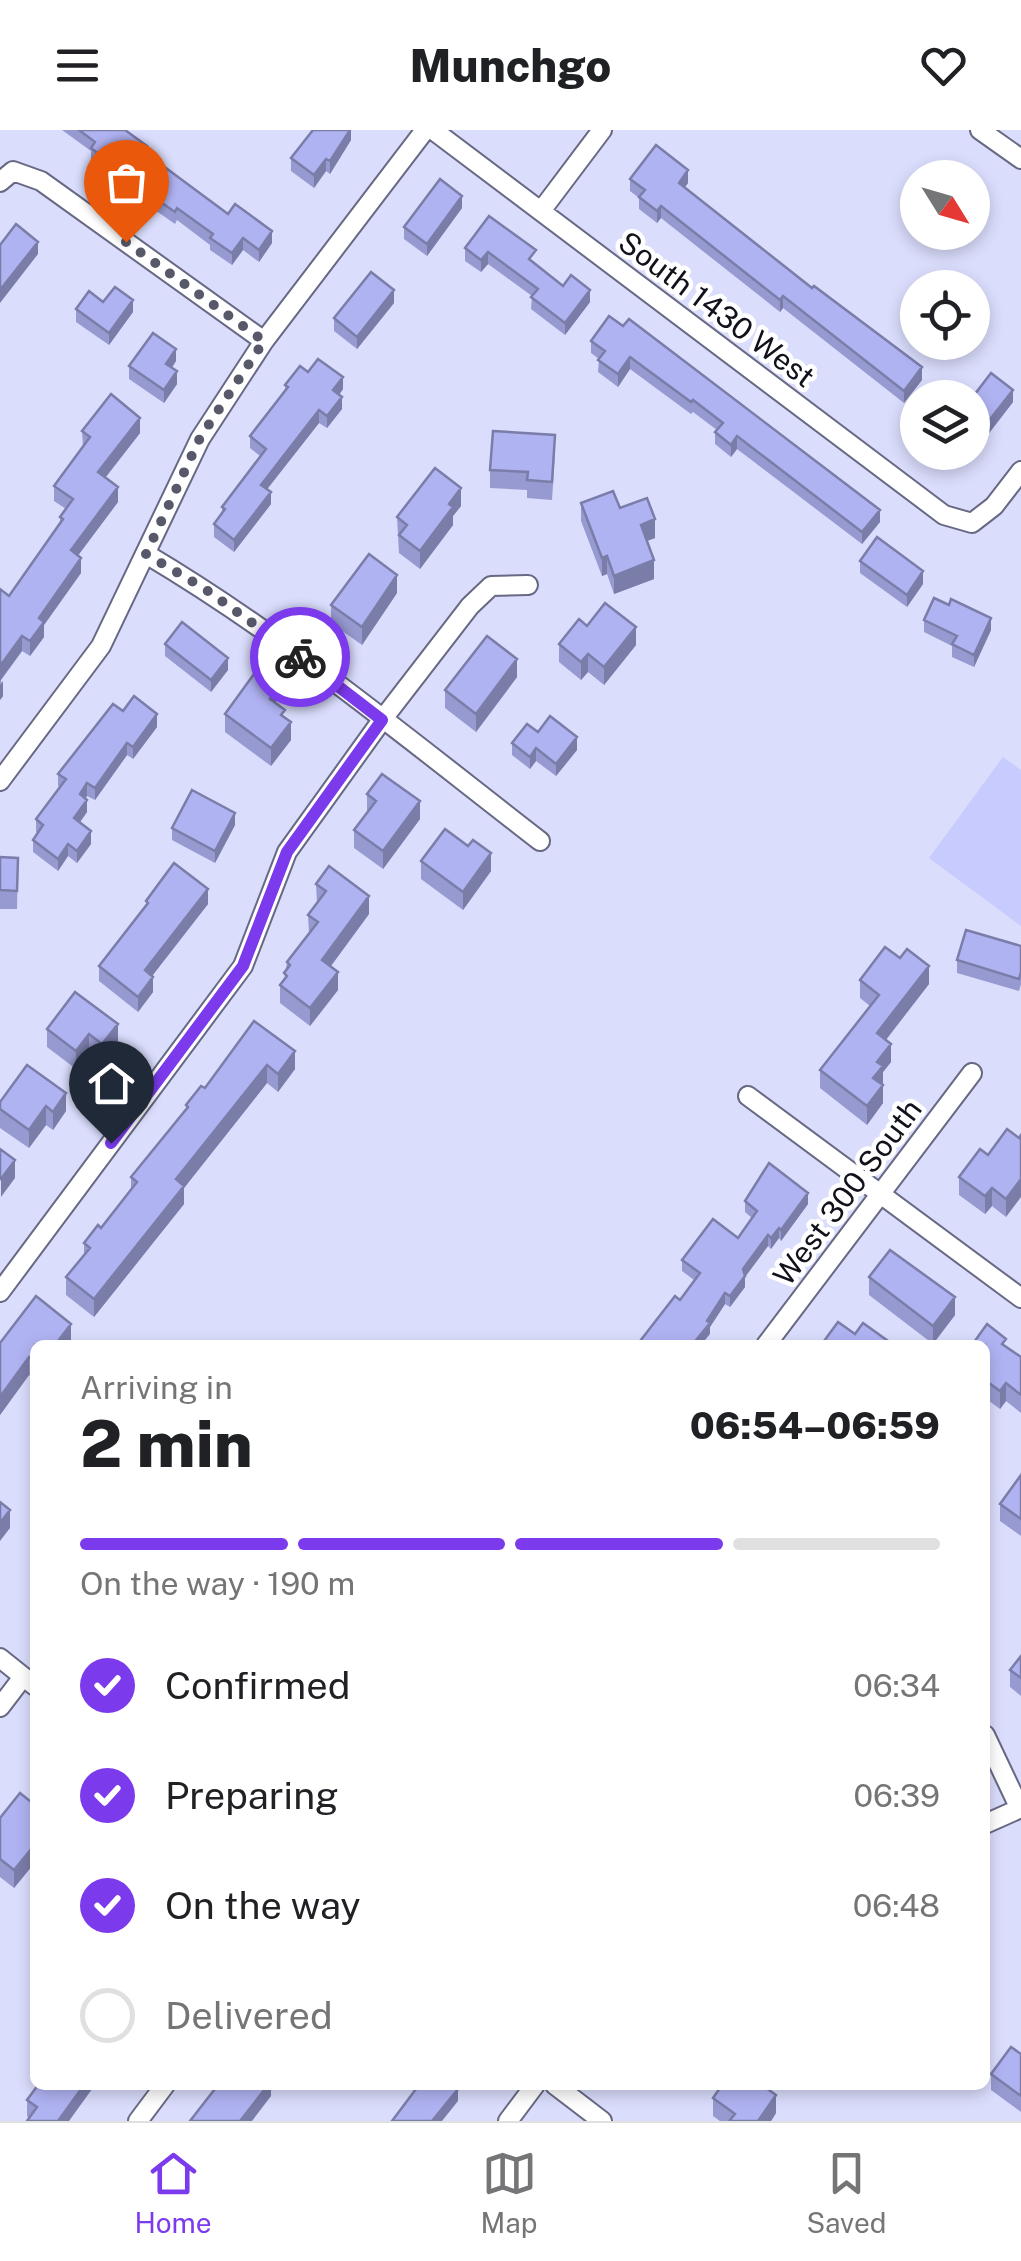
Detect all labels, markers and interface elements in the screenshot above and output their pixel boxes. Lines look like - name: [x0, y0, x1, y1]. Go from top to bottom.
- icon: menu: [50, 38, 105, 93]
- icon: heart: [916, 38, 971, 93]
- text: Munchgo: [410, 39, 611, 92]
- pin: [84, 140, 169, 243]
- icon: bag: [99, 155, 154, 210]
- north arrow: [900, 160, 990, 250]
- map controls: [900, 160, 990, 470]
- street label: South 1430 West: [612, 224, 822, 394]
- button: locate: [900, 270, 990, 360]
- button: layers: [900, 380, 990, 470]
- courier: [250, 607, 350, 707]
- icon: bike: [273, 630, 328, 685]
- pin: [69, 1041, 154, 1144]
- icon: home: [84, 1056, 139, 1111]
- street label: West 300 South: [765, 1092, 929, 1292]
- text: Arriving in: [80, 1369, 233, 1406]
- text: 06:54–06:59: [690, 1403, 940, 1448]
- text: 2 min: [80, 1405, 253, 1482]
- text: On the way · 190 m: [80, 1565, 355, 1602]
- icon: check: [80, 1658, 135, 1713]
- text: Confirmed: [165, 1663, 350, 1708]
- text: 06:34: [853, 1667, 940, 1704]
- icon: check: [80, 1768, 135, 1823]
- text: Preparing: [165, 1773, 339, 1818]
- text: 06:39: [854, 1777, 940, 1814]
- icon: check: [80, 1878, 135, 1933]
- text: On the way: [165, 1883, 361, 1928]
- text: 06:48: [853, 1887, 940, 1924]
- text: Delivered: [165, 1993, 333, 2038]
- tab: Home: [134, 2146, 212, 2239]
- tab: Map: [481, 2146, 537, 2239]
- tab: Saved: [806, 2146, 887, 2239]

